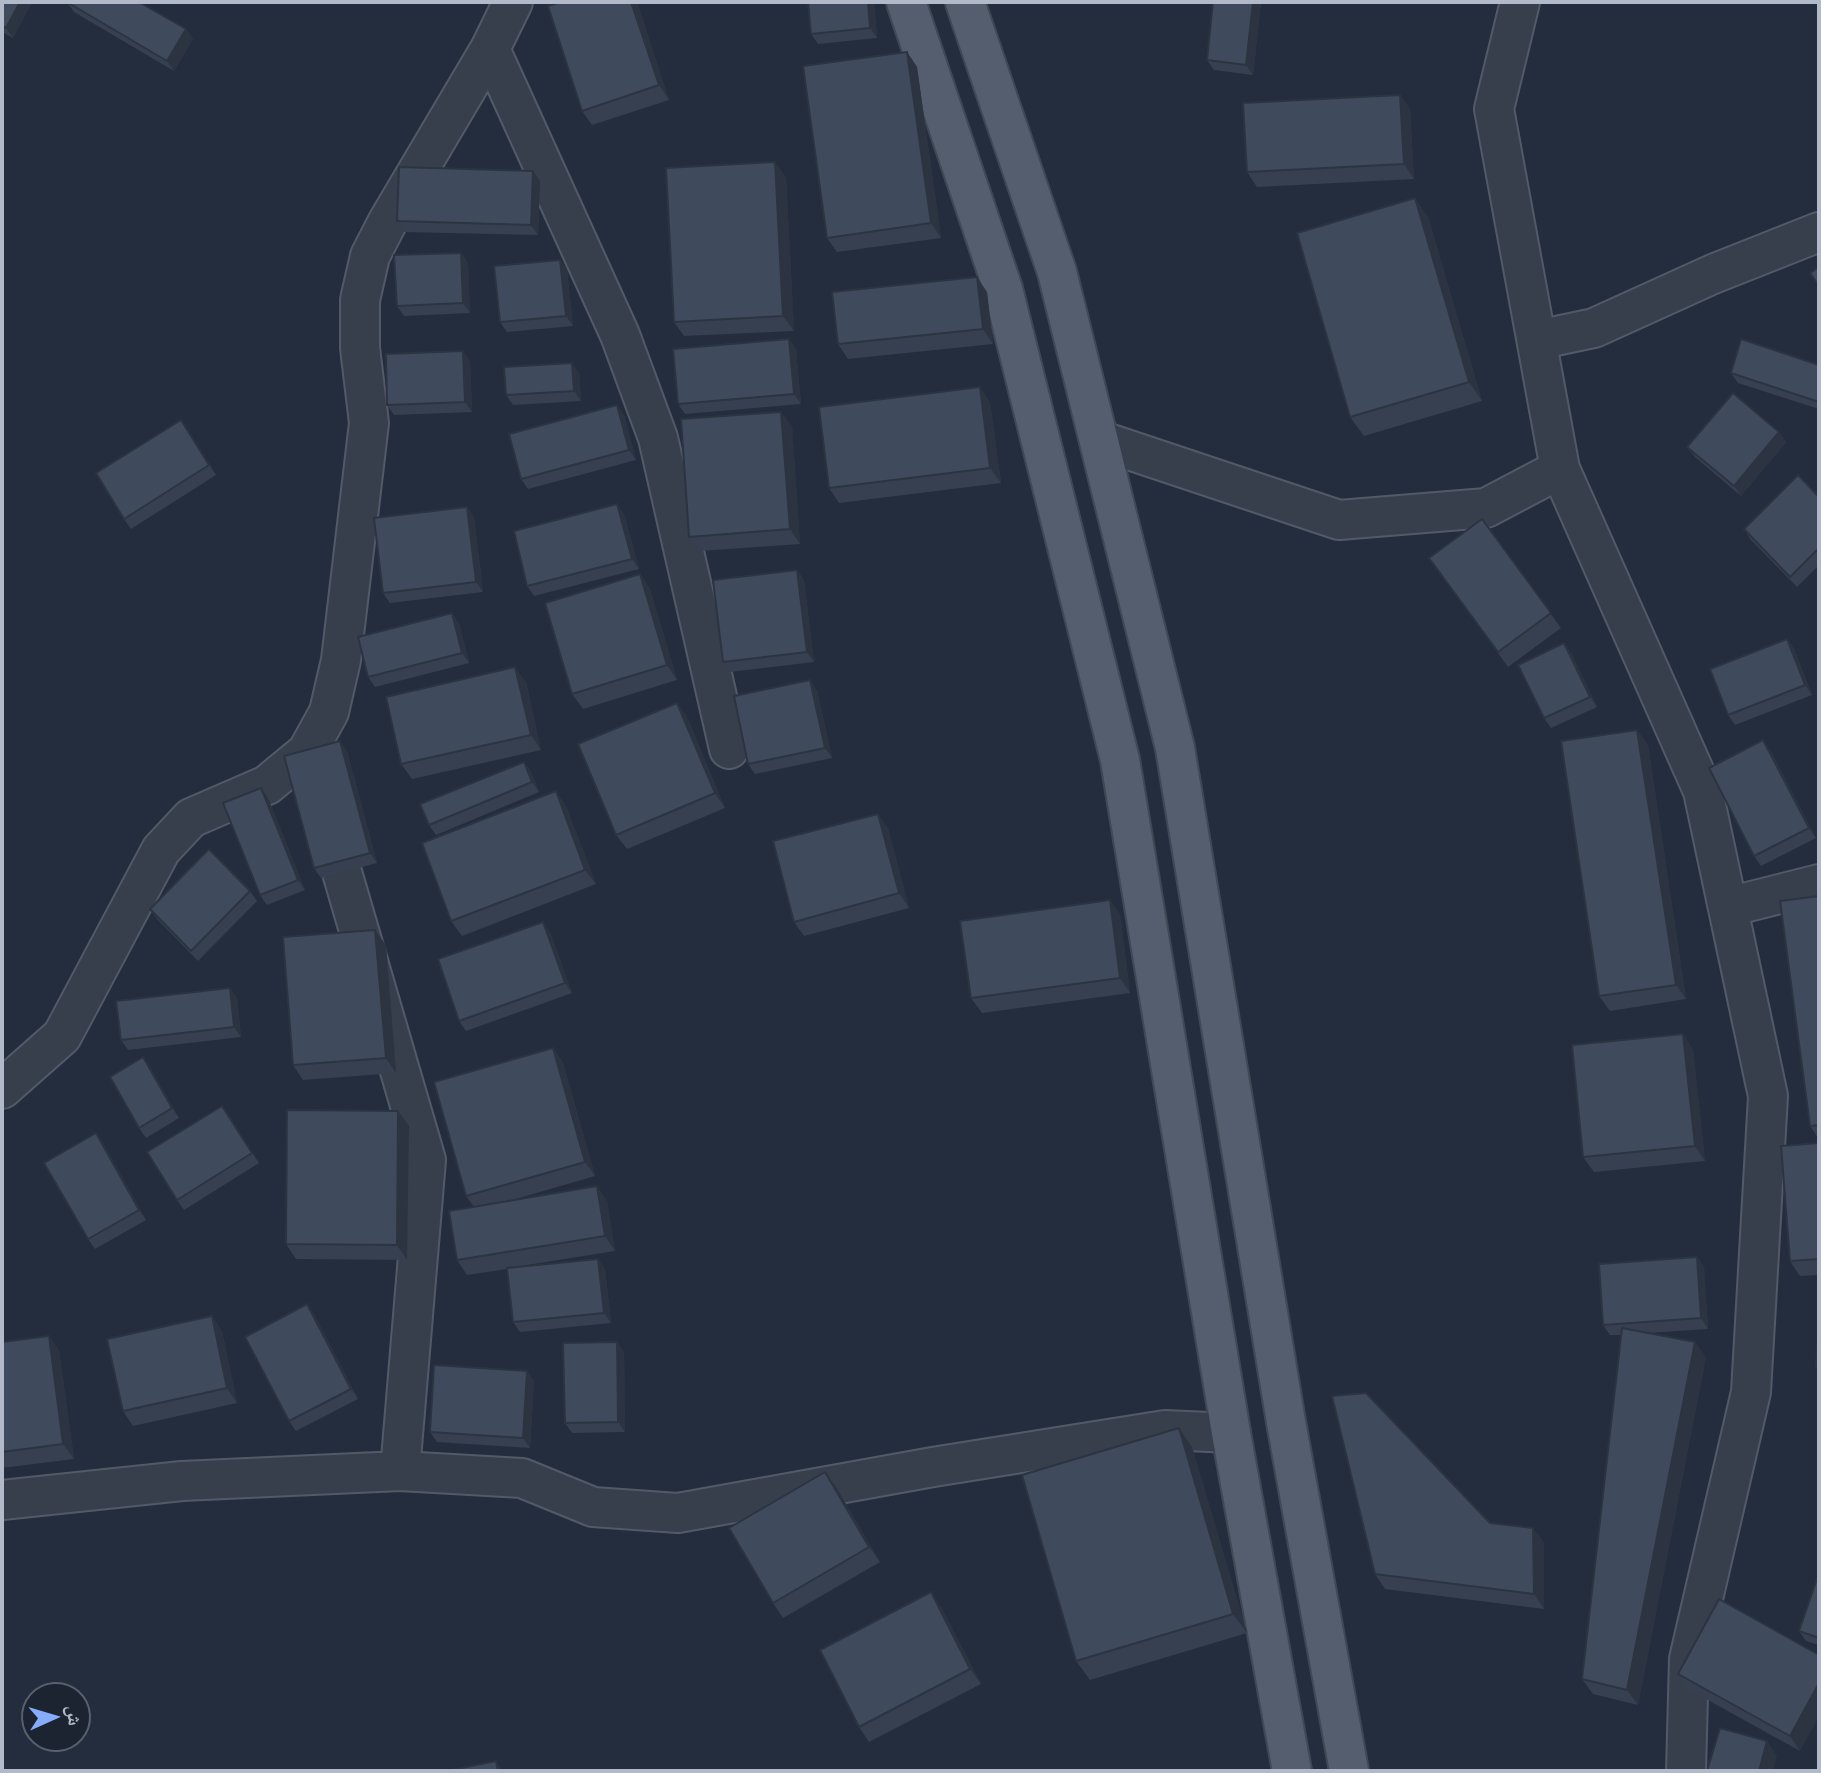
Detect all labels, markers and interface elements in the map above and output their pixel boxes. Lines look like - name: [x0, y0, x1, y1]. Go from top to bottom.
- north arrow: [21, 1682, 91, 1752]
- text: ش: [61, 1705, 89, 1727]

